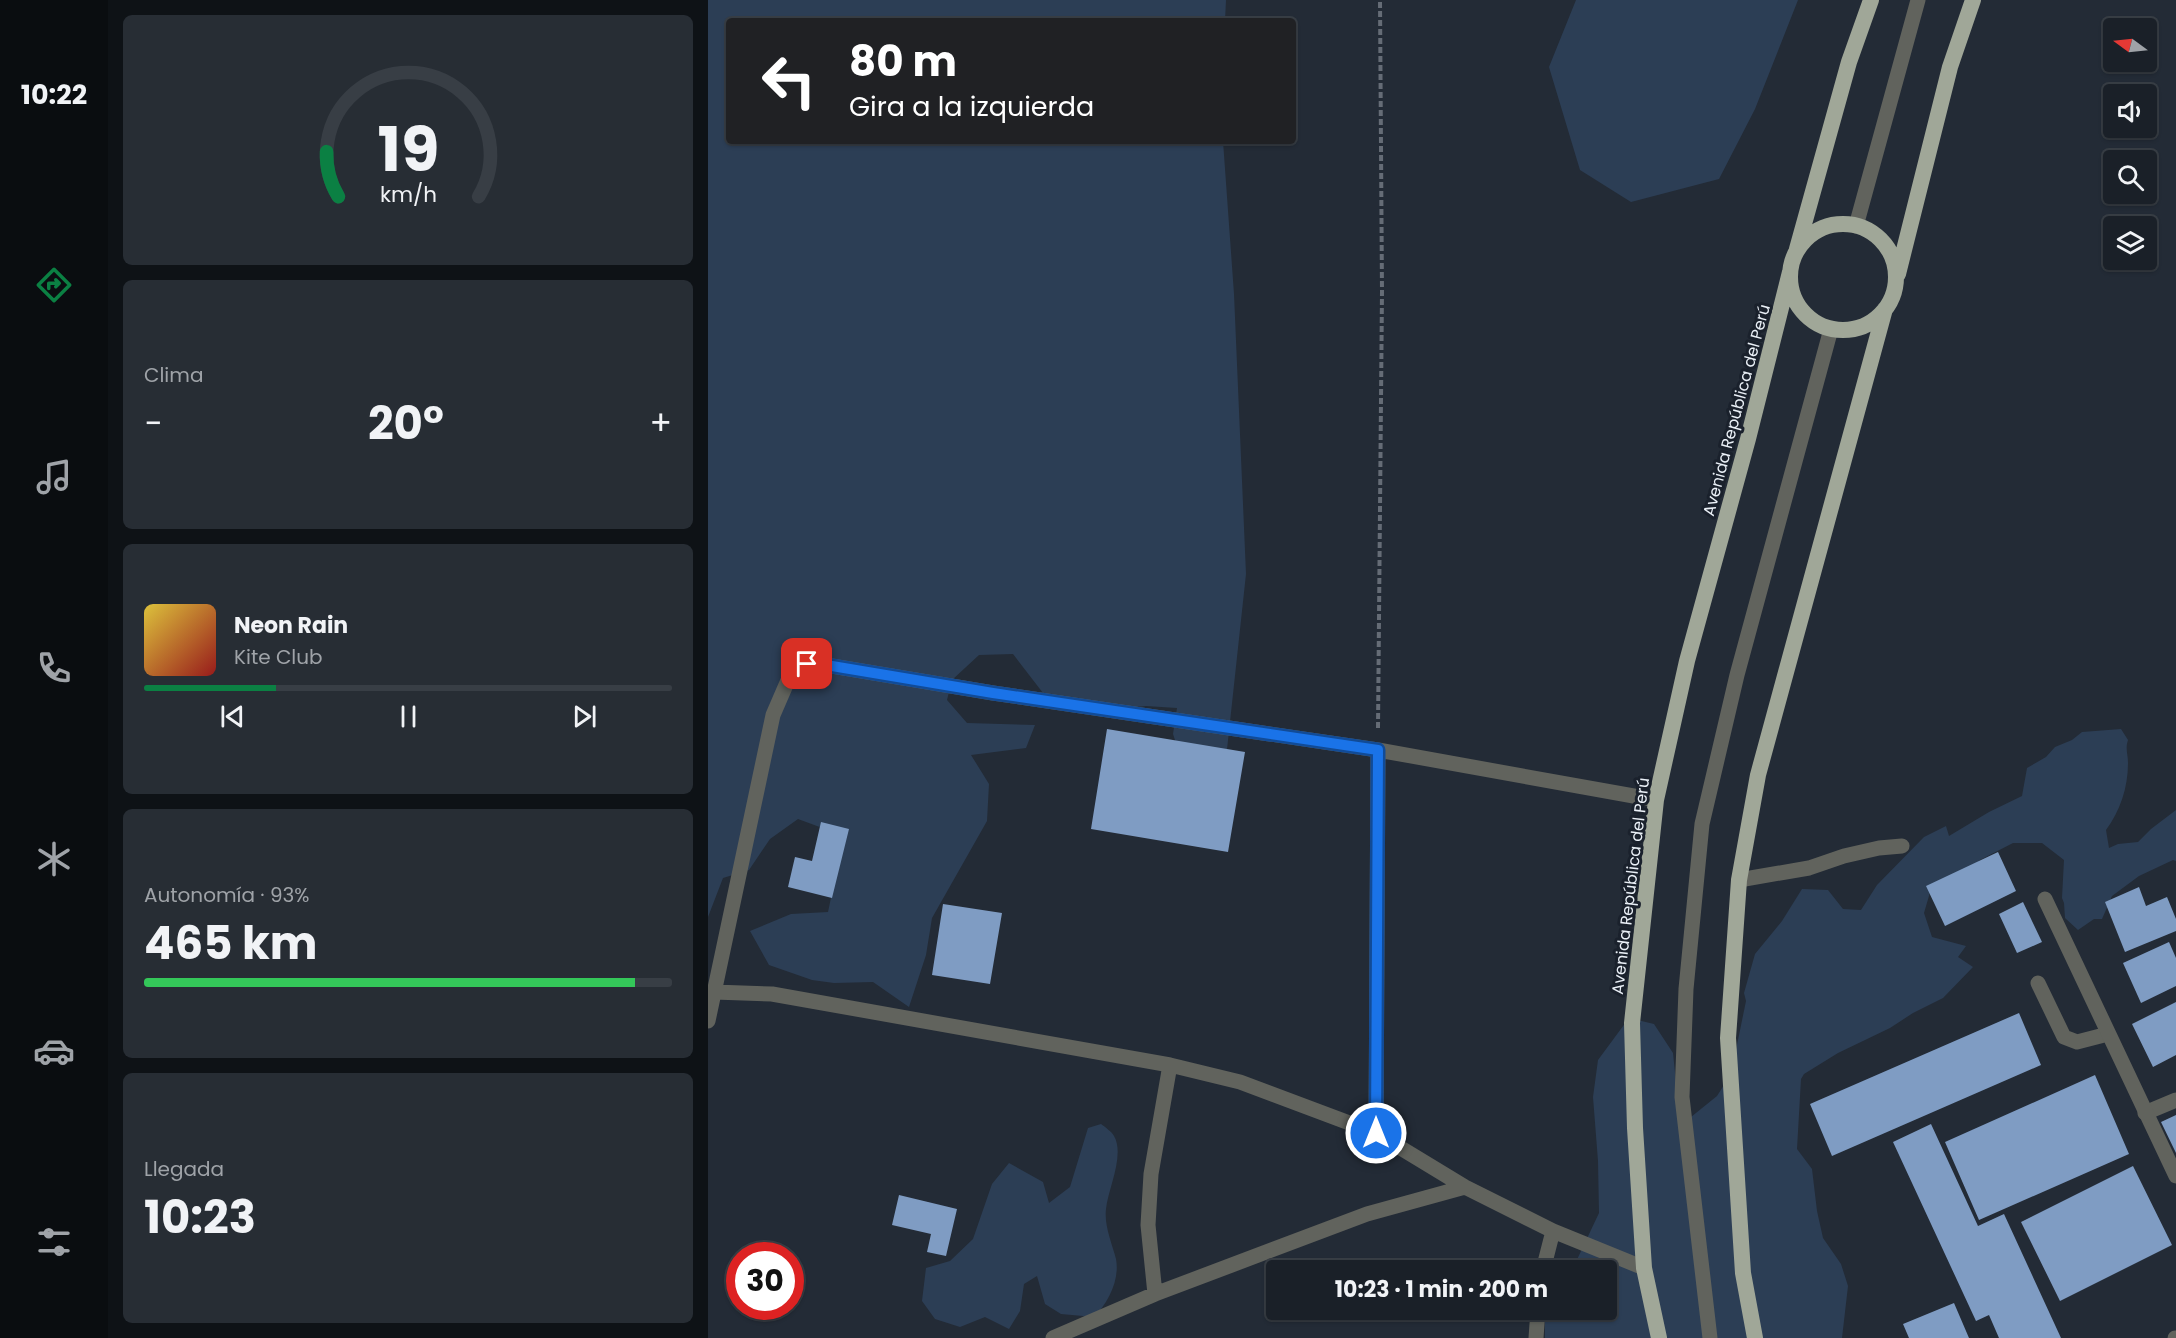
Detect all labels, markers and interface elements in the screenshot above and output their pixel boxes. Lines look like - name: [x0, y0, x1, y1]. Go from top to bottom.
- north arrow: [2103, 18, 2157, 72]
- map controls: [2103, 18, 2157, 270]
- text: 80 m: [849, 32, 957, 91]
- icon: left: [750, 42, 828, 120]
- text: 10:22: [21, 76, 87, 113]
- button: sound: [2103, 84, 2157, 138]
- text: Gira a la izquierda: [849, 88, 1094, 125]
- text: 19: [377, 105, 439, 193]
- button: search: [2103, 150, 2157, 204]
- text: km/h: [379, 179, 437, 210]
- button: layers: [2103, 216, 2157, 270]
- icon: directions: [33, 264, 75, 306]
- street label: Avenida República del Perú: [1697, 302, 1776, 519]
- text: Clima: [144, 361, 203, 389]
- text: 20°: [368, 392, 444, 455]
- text: −: [144, 400, 162, 447]
- text: +: [649, 400, 672, 447]
- icon: music: [33, 456, 75, 498]
- text: Neon Rain: [234, 610, 348, 641]
- pin: [781, 638, 832, 689]
- text: Kite Club: [234, 643, 323, 671]
- icon: phone: [33, 647, 75, 689]
- icon: arrive: [790, 647, 823, 680]
- icon: previous: [216, 700, 249, 733]
- icon: pause: [392, 700, 425, 733]
- icon: next: [568, 700, 601, 733]
- street label: Avenida República del Perú: [1606, 776, 1655, 996]
- icon: climate: [33, 838, 75, 880]
- text: Autonomía · 93%: [144, 881, 309, 909]
- text: 465 km: [144, 912, 317, 975]
- icon: car: [33, 1030, 75, 1072]
- position arrow: [1344, 1101, 1408, 1165]
- text: Llegada: [144, 1155, 224, 1183]
- text: 10:23: [144, 1186, 256, 1249]
- icon: filters: [33, 1221, 75, 1263]
- speed limit sign: 30: [726, 1242, 804, 1320]
- text: 10:23 · 1 min · 200 m: [1335, 1274, 1548, 1305]

